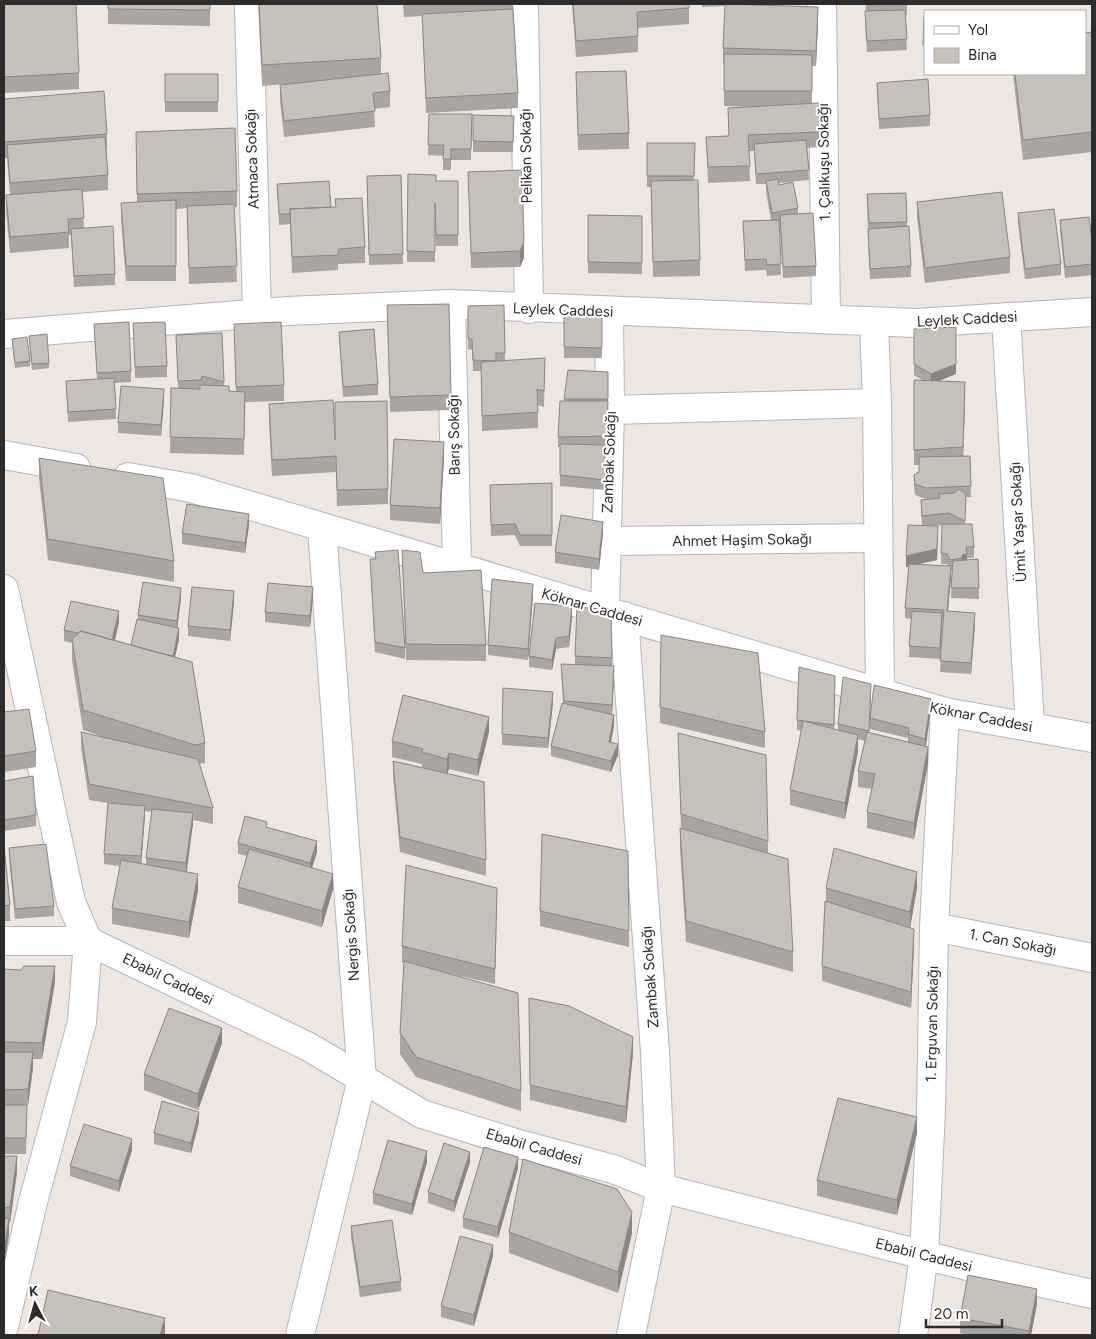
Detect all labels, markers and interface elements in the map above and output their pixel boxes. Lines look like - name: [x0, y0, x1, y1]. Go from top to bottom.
- legend: [924, 10, 1086, 75]
- text: Yol: [968, 21, 988, 39]
- text: Bina: [968, 46, 997, 64]
- street label: 1. Çalıkuşu Sokağı: [814, 103, 834, 221]
- street label: Atmaca Sokağı: [241, 108, 263, 210]
- street label: Pelikan Sokağı: [516, 108, 536, 204]
- street label: Leylek Caddesi: [512, 299, 614, 321]
- street label: Leylek Caddesi: [916, 307, 1018, 331]
- street label: Barış Sokağı: [444, 394, 464, 476]
- street label: Zambak Sokağı: [598, 411, 620, 513]
- street label: Ümit Yaşar Sokağı: [1006, 461, 1030, 583]
- street label: Ahmet Haşim Sokağı: [672, 530, 812, 550]
- street label: Köknar Caddesi: [539, 584, 645, 630]
- street label: Köknar Caddesi: [928, 698, 1034, 736]
- street label: Nergis Sokağı: [339, 888, 363, 982]
- street label: Zambak Sokağı: [637, 925, 663, 1029]
- street label: 1. Can Sokağı: [968, 925, 1058, 959]
- street label: Ebabil Caddesi: [119, 949, 217, 1009]
- street label: 1. Erguvan Sokağı: [922, 966, 942, 1082]
- street label: Ebabil Caddesi: [484, 1125, 584, 1169]
- street label: Ebabil Caddesi: [874, 1234, 974, 1276]
- north arrow: [10, 1279, 60, 1329]
- text: K: [28, 1283, 40, 1301]
- scale bar: [926, 1296, 1002, 1328]
- text: 20 m: [934, 1305, 968, 1323]

